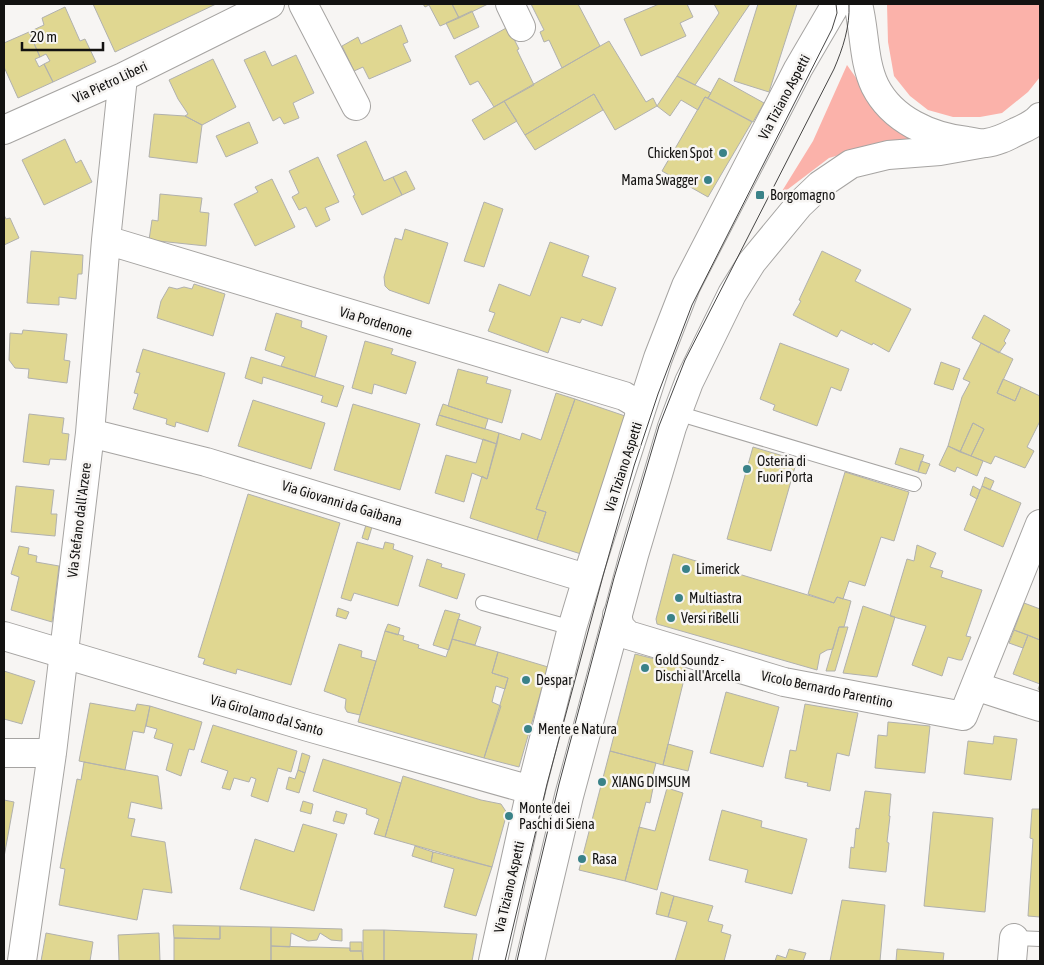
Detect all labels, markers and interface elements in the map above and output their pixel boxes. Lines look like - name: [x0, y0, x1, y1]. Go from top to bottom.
- scale bar: [22, 20, 104, 52]
- text: 20 m: [30, 28, 57, 45]
- street label: Via Tiziano Aspetti: [755, 52, 813, 142]
- street label: Via Pietro Liberi: [70, 58, 150, 106]
- place label: Chicken Spot: [647, 145, 713, 161]
- marker: Chicken Spot: [717, 147, 729, 159]
- place label: Mama Swagger: [621, 172, 699, 188]
- marker: Mama Swagger: [702, 174, 714, 186]
- place label: Borgomagno: [770, 187, 835, 203]
- marker: Borgomagno: [754, 189, 766, 201]
- street label: Via Pordenone: [338, 303, 414, 341]
- street label: Via Tiziano Aspetti: [601, 420, 645, 514]
- place label: Osteria di Fuori Porta: [757, 453, 813, 485]
- street label: Via Stefano dall'Arzere: [64, 462, 94, 578]
- marker: Osteria di Fuori Porta: [741, 463, 753, 475]
- street label: Via Giovanni da Gaibana: [280, 477, 404, 529]
- place label: Limerick: [696, 561, 740, 577]
- marker: Limerick: [680, 563, 692, 575]
- place label: Multiastra: [689, 590, 742, 606]
- marker: Multiastra: [673, 592, 685, 604]
- place label: Versi riBelli: [681, 610, 739, 626]
- marker: Versi riBelli: [665, 612, 677, 624]
- place label: Gold Soundz - Dischi all'Arcella: [655, 652, 741, 684]
- marker: Gold Soundz - Dischi all'Arcella: [639, 662, 651, 674]
- street label: Vicolo Bernardo Parentino: [760, 667, 894, 711]
- place label: Despar: [536, 672, 573, 688]
- marker: Despar: [520, 674, 532, 686]
- street label: Via Girolamo dal Santo: [209, 691, 325, 739]
- place label: Mente e Natura: [538, 721, 617, 737]
- marker: Mente e Natura: [522, 723, 534, 735]
- place label: XIANG DIMSUM: [612, 774, 691, 790]
- marker: XIANG DIMSUM: [596, 776, 608, 788]
- place label: Monte dei Paschi di Siena: [519, 800, 595, 832]
- marker: Monte dei Paschi di Siena: [503, 810, 515, 822]
- street label: Via Tiziano Aspetti: [491, 840, 527, 934]
- place label: Rasa: [592, 851, 617, 867]
- marker: Rasa: [576, 853, 588, 865]

